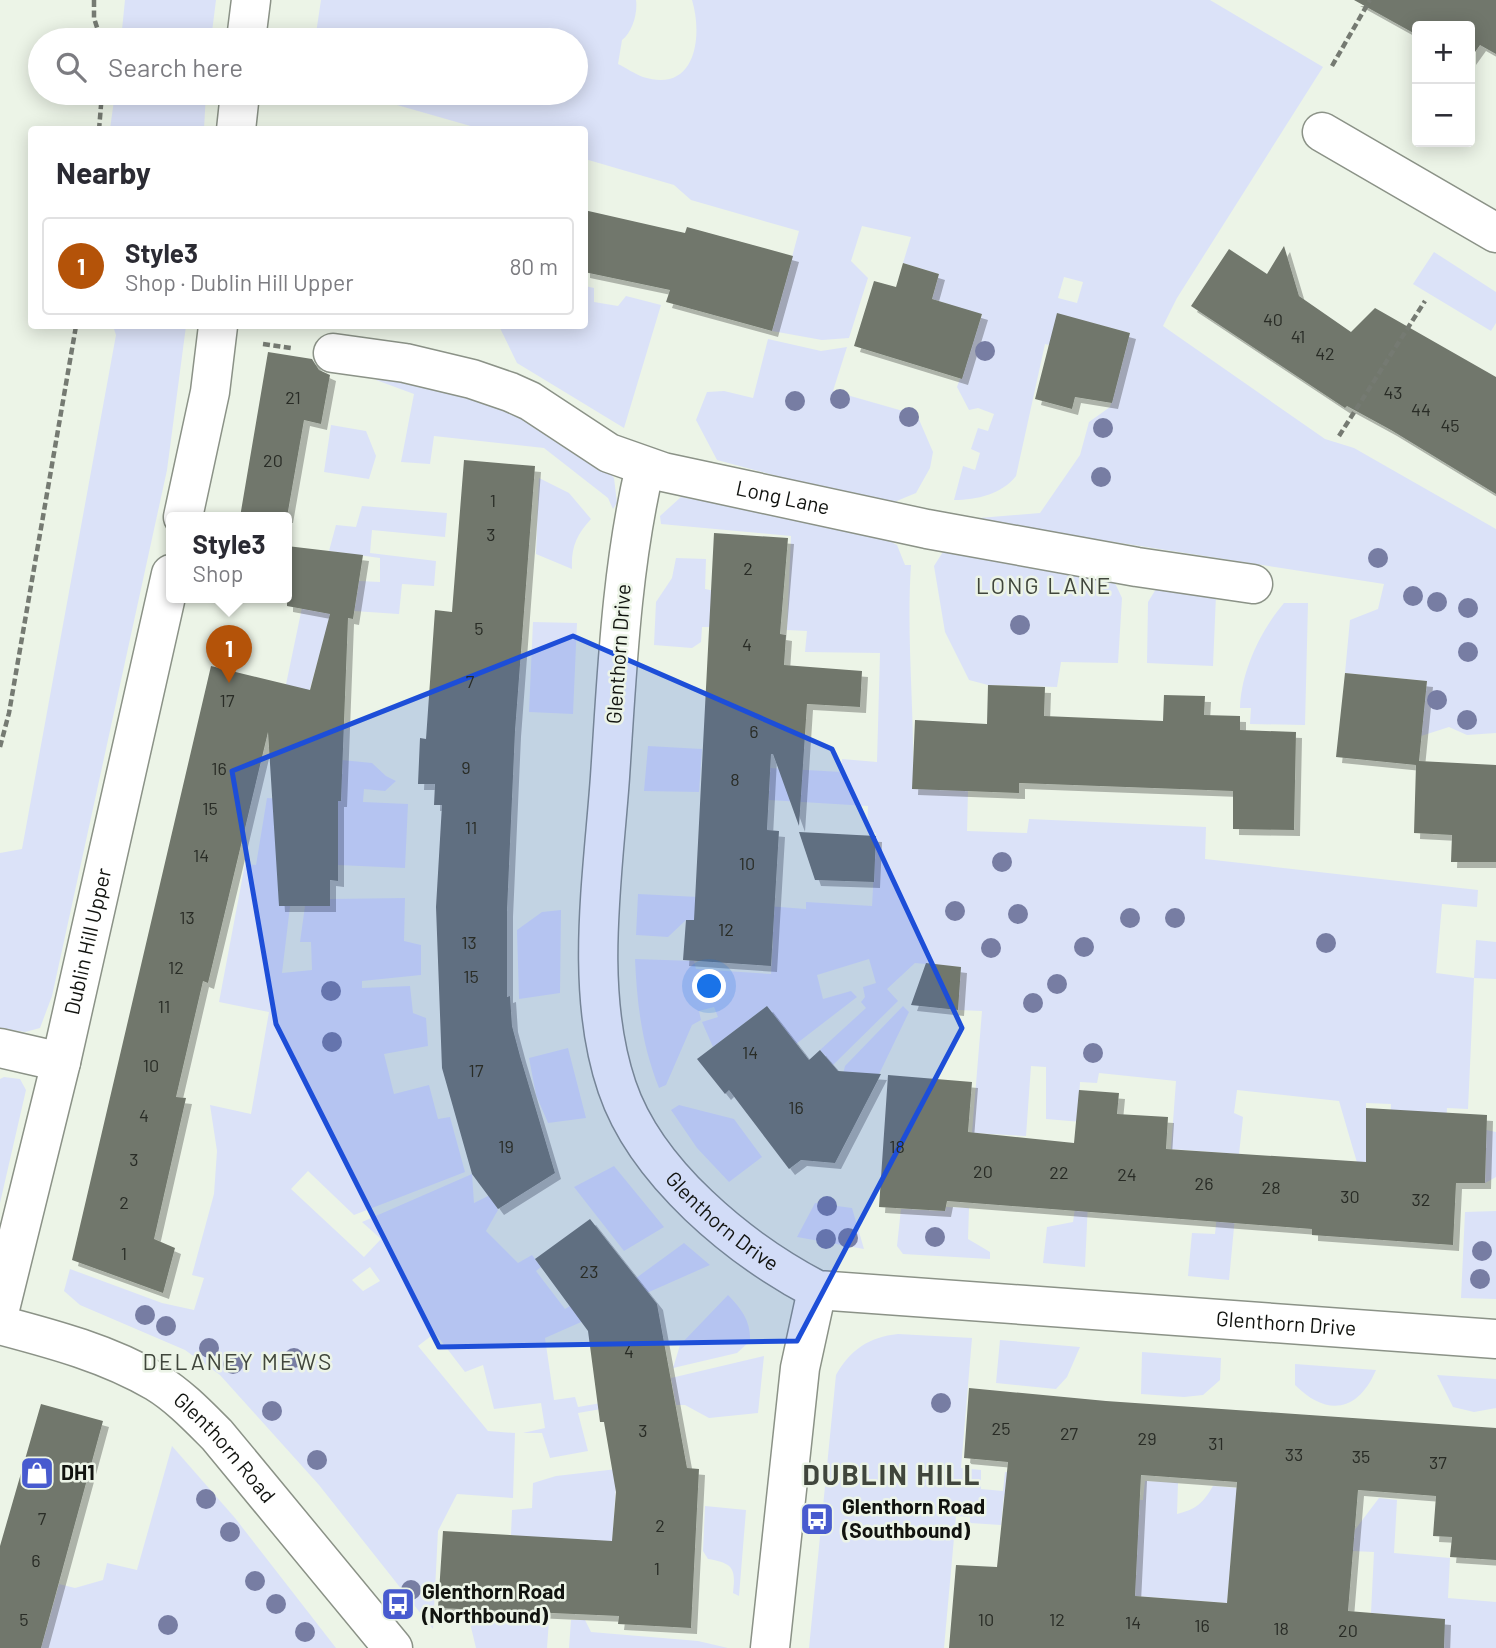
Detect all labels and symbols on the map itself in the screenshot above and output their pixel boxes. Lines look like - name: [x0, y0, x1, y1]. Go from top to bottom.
- house number: 40: [1263, 308, 1283, 330]
- house number: 41: [1291, 325, 1305, 347]
- house number: 42: [1315, 342, 1335, 364]
- house number: 43: [1383, 381, 1403, 403]
- house number: 21: [285, 386, 301, 408]
- house number: 44: [1411, 398, 1431, 420]
- house number: 45: [1440, 414, 1460, 436]
- house number: 20: [263, 449, 283, 471]
- street label: Long Lane: [734, 474, 832, 519]
- house number: 1: [490, 489, 496, 511]
- house number: 3: [486, 523, 496, 545]
- house number: 2: [743, 557, 753, 579]
- district label: LONG LANE: [976, 571, 1112, 599]
- street label: Glenthorn Drive: [600, 583, 635, 725]
- house number: 5: [474, 617, 484, 639]
- pin: 1: [206, 625, 252, 683]
- house number: 4: [742, 633, 752, 655]
- house number: 7: [466, 670, 475, 692]
- house number: 17: [220, 689, 235, 711]
- house number: 6: [749, 720, 759, 742]
- house number: 9: [461, 756, 471, 778]
- house number: 16: [211, 757, 227, 779]
- house number: 8: [730, 768, 740, 790]
- house number: 15: [202, 797, 218, 819]
- house number: 11: [465, 816, 477, 838]
- house number: 14: [193, 844, 209, 866]
- house number: 10: [739, 852, 755, 874]
- street label: Dublin Hill Upper: [58, 865, 115, 1017]
- house number: 13: [179, 906, 195, 928]
- house number: 12: [718, 918, 734, 940]
- house number: 13: [461, 931, 477, 953]
- house number: 12: [168, 956, 184, 978]
- house number: 15: [463, 965, 479, 987]
- your location: [692, 969, 726, 1003]
- house number: 11: [158, 995, 170, 1017]
- house number: 14: [742, 1041, 758, 1063]
- house number: 10: [143, 1054, 159, 1076]
- house number: 17: [469, 1059, 484, 1081]
- house number: 16: [788, 1096, 804, 1118]
- house number: 4: [139, 1104, 149, 1126]
- house number: 19: [498, 1135, 514, 1157]
- house number: 18: [889, 1135, 905, 1157]
- house number: 3: [129, 1148, 139, 1170]
- house number: 20: [973, 1160, 993, 1182]
- house number: 22: [1049, 1161, 1069, 1183]
- house number: 24: [1117, 1163, 1137, 1185]
- street label: Glenthorn Drive: [661, 1166, 784, 1275]
- house number: 26: [1195, 1172, 1213, 1194]
- house number: 28: [1261, 1176, 1281, 1198]
- house number: 30: [1340, 1185, 1360, 1207]
- house number: 32: [1412, 1188, 1430, 1210]
- house number: 2: [119, 1191, 129, 1213]
- house number: 1: [121, 1242, 127, 1264]
- house number: 23: [580, 1260, 598, 1282]
- street label: Glenthorn Drive: [1215, 1305, 1357, 1340]
- house number: 4: [624, 1340, 634, 1362]
- district label: DELANEY MEWS: [142, 1347, 334, 1375]
- street label: Glenthorn Road: [169, 1386, 282, 1507]
- house number: 25: [992, 1417, 1010, 1439]
- house number: 3: [638, 1419, 648, 1441]
- house number: 27: [1060, 1422, 1079, 1444]
- house number: 29: [1137, 1427, 1157, 1449]
- house number: 31: [1208, 1432, 1224, 1454]
- house number: 33: [1285, 1443, 1303, 1465]
- house number: 35: [1352, 1445, 1370, 1467]
- house number: 37: [1429, 1451, 1447, 1473]
- shop icon: DH1: [18, 1454, 56, 1492]
- district label: DUBLIN HILL: [803, 1457, 981, 1491]
- place label: DH1: [61, 1459, 95, 1484]
- place label: Glenthorn Road (Southbound): [841, 1493, 985, 1542]
- bus stop icon: Glenthorn Road (Southbound): [798, 1500, 836, 1538]
- house number: 7: [38, 1507, 47, 1529]
- house number: 2: [655, 1514, 665, 1536]
- house number: 6: [31, 1549, 41, 1571]
- house number: 1: [654, 1557, 660, 1579]
- place label: Glenthorn Road (Northbound): [421, 1578, 565, 1627]
- bus stop icon: Glenthorn Road (Northbound): [379, 1585, 417, 1623]
- house number: 5: [19, 1608, 29, 1630]
- house number: 10: [978, 1608, 994, 1630]
- house number: 12: [1049, 1608, 1065, 1630]
- house number: 14: [1125, 1611, 1141, 1633]
- house number: 16: [1194, 1614, 1210, 1636]
- house number: 18: [1273, 1617, 1289, 1639]
- house number: 20: [1338, 1619, 1358, 1641]

